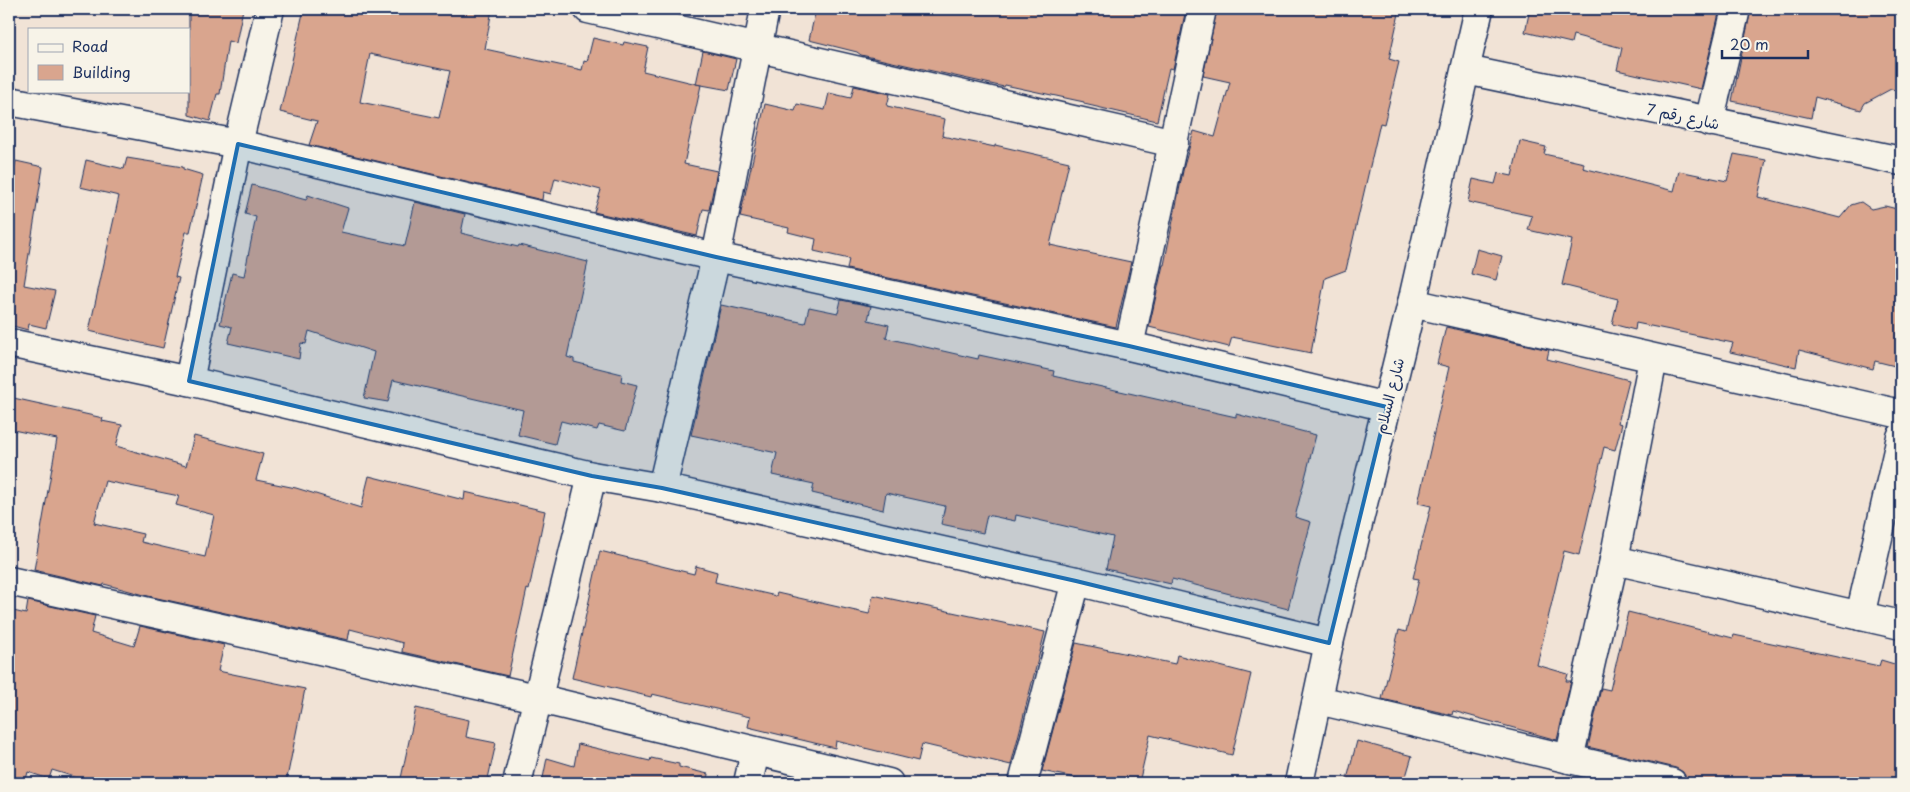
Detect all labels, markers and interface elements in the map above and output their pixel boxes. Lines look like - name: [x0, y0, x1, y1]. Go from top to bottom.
- legend: [28, 28, 190, 92]
- scale bar: [1722, 28, 1809, 60]
- text: 20 m: [1730, 32, 1769, 55]
- text: Road: [72, 34, 108, 57]
- text: Building: [72, 60, 131, 83]
- street label: شارع رقم 7: [1644, 97, 1722, 136]
- street label: شارع السلام: [1368, 355, 1410, 436]

